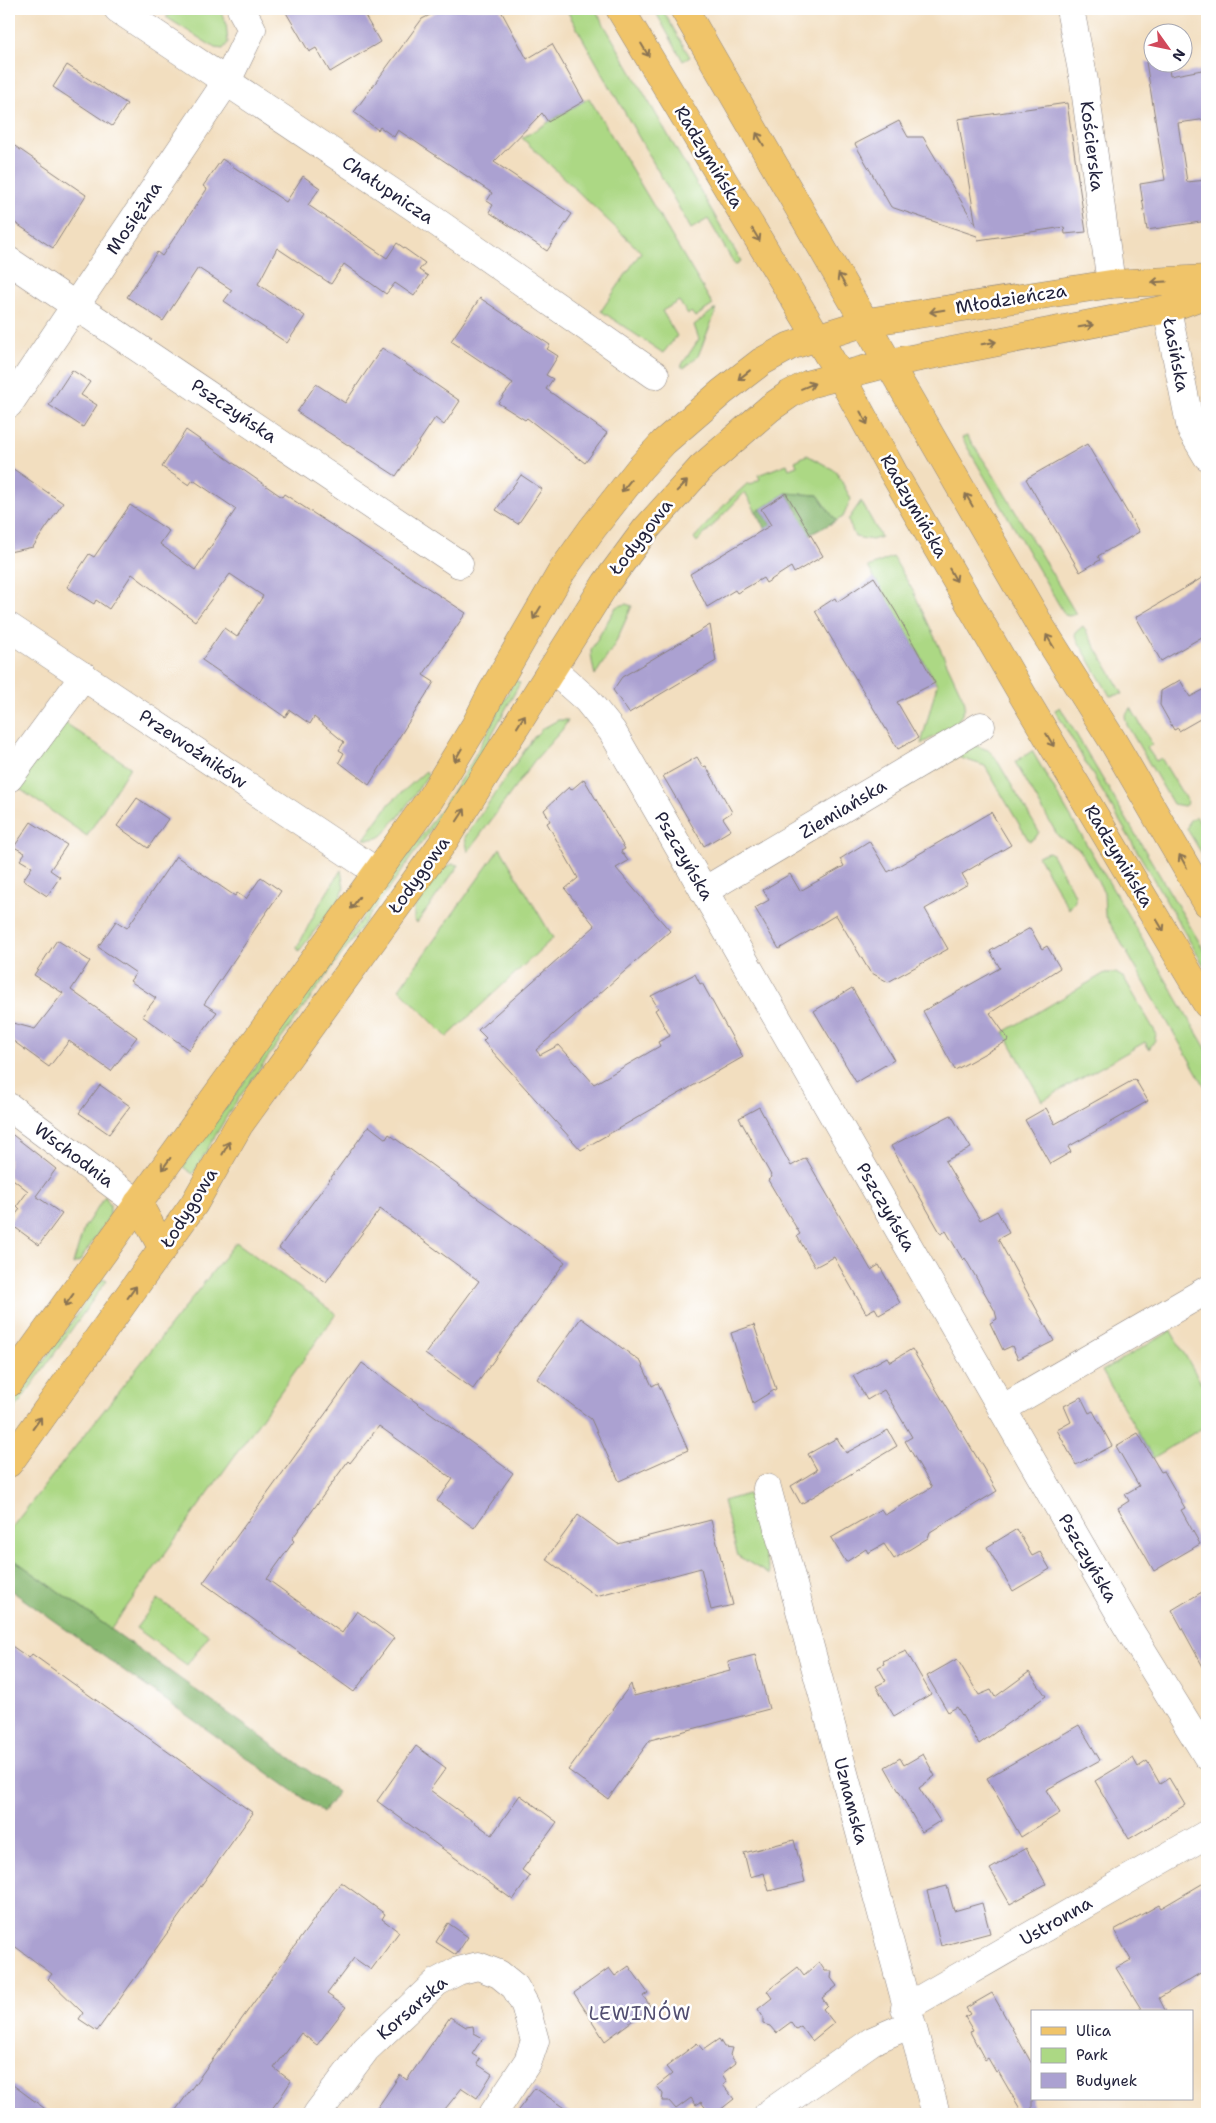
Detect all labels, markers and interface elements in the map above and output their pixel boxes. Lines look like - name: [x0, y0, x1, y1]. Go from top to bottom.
- north arrow: [1144, 22, 1194, 72]
- one-way arrow: [641, 43, 651, 57]
- text: N: [1168, 46, 1189, 65]
- street label: Kościerska: [1075, 100, 1109, 192]
- street label: Radzymińska: [669, 101, 749, 213]
- one-way arrow: [755, 133, 765, 147]
- street label: Chałupnicza: [337, 150, 439, 230]
- street label: Mosiężna: [101, 177, 167, 259]
- one-way arrow: [752, 227, 762, 241]
- one-way arrow: [837, 273, 847, 287]
- one-way arrow: [1151, 277, 1167, 286]
- street label: Młodzieńcza: [954, 278, 1068, 320]
- one-way arrow: [929, 306, 945, 316]
- street label: Łasińska: [1157, 315, 1195, 394]
- one-way arrow: [1077, 320, 1093, 330]
- one-way arrow: [981, 338, 997, 348]
- one-way arrow: [737, 369, 750, 380]
- street label: Pszczyńska: [186, 373, 282, 449]
- one-way arrow: [800, 380, 815, 390]
- one-way arrow: [860, 410, 869, 425]
- street label: Radzymińska: [875, 450, 953, 562]
- one-way arrow: [620, 479, 631, 492]
- one-way arrow: [676, 480, 688, 493]
- street label: Łodygowa: [603, 494, 678, 581]
- one-way arrow: [963, 494, 973, 508]
- one-way arrow: [948, 567, 958, 581]
- one-way arrow: [532, 606, 542, 620]
- one-way arrow: [1044, 635, 1054, 649]
- street label: Przewoźników: [134, 704, 252, 794]
- one-way arrow: [516, 714, 526, 728]
- one-way arrow: [1045, 733, 1055, 747]
- one-way arrow: [453, 747, 463, 762]
- street label: Ziemiańska: [795, 774, 891, 844]
- street label: Radzymińska: [1079, 800, 1159, 912]
- street label: Pszczyńska: [649, 807, 719, 905]
- one-way arrow: [456, 808, 466, 822]
- street label: Łodygowa: [382, 832, 455, 919]
- one-way arrow: [1177, 855, 1187, 869]
- one-way arrow: [350, 896, 361, 909]
- one-way arrow: [1156, 917, 1166, 931]
- street label: Wschodnia: [29, 1117, 119, 1193]
- one-way arrow: [221, 1141, 231, 1155]
- one-way arrow: [161, 1157, 171, 1171]
- street label: Pszczyńska: [851, 1158, 921, 1256]
- street label: Łodygowa: [154, 1163, 223, 1253]
- one-way arrow: [127, 1285, 137, 1299]
- one-way arrow: [64, 1292, 74, 1306]
- one-way arrow: [32, 1416, 42, 1430]
- street label: Pszczyńska: [1053, 1509, 1123, 1607]
- street label: Uznamska: [828, 1755, 874, 1847]
- street label: Ustronna: [1016, 1891, 1096, 1951]
- street label: Korsarska: [372, 1971, 452, 2045]
- district label: LEWINÓW: [588, 2000, 692, 2026]
- legend: [1031, 2010, 1194, 2100]
- text: Ulica: [1076, 2021, 1112, 2041]
- text: Park: [1076, 2045, 1108, 2065]
- text: Budynek: [1076, 2071, 1137, 2091]

